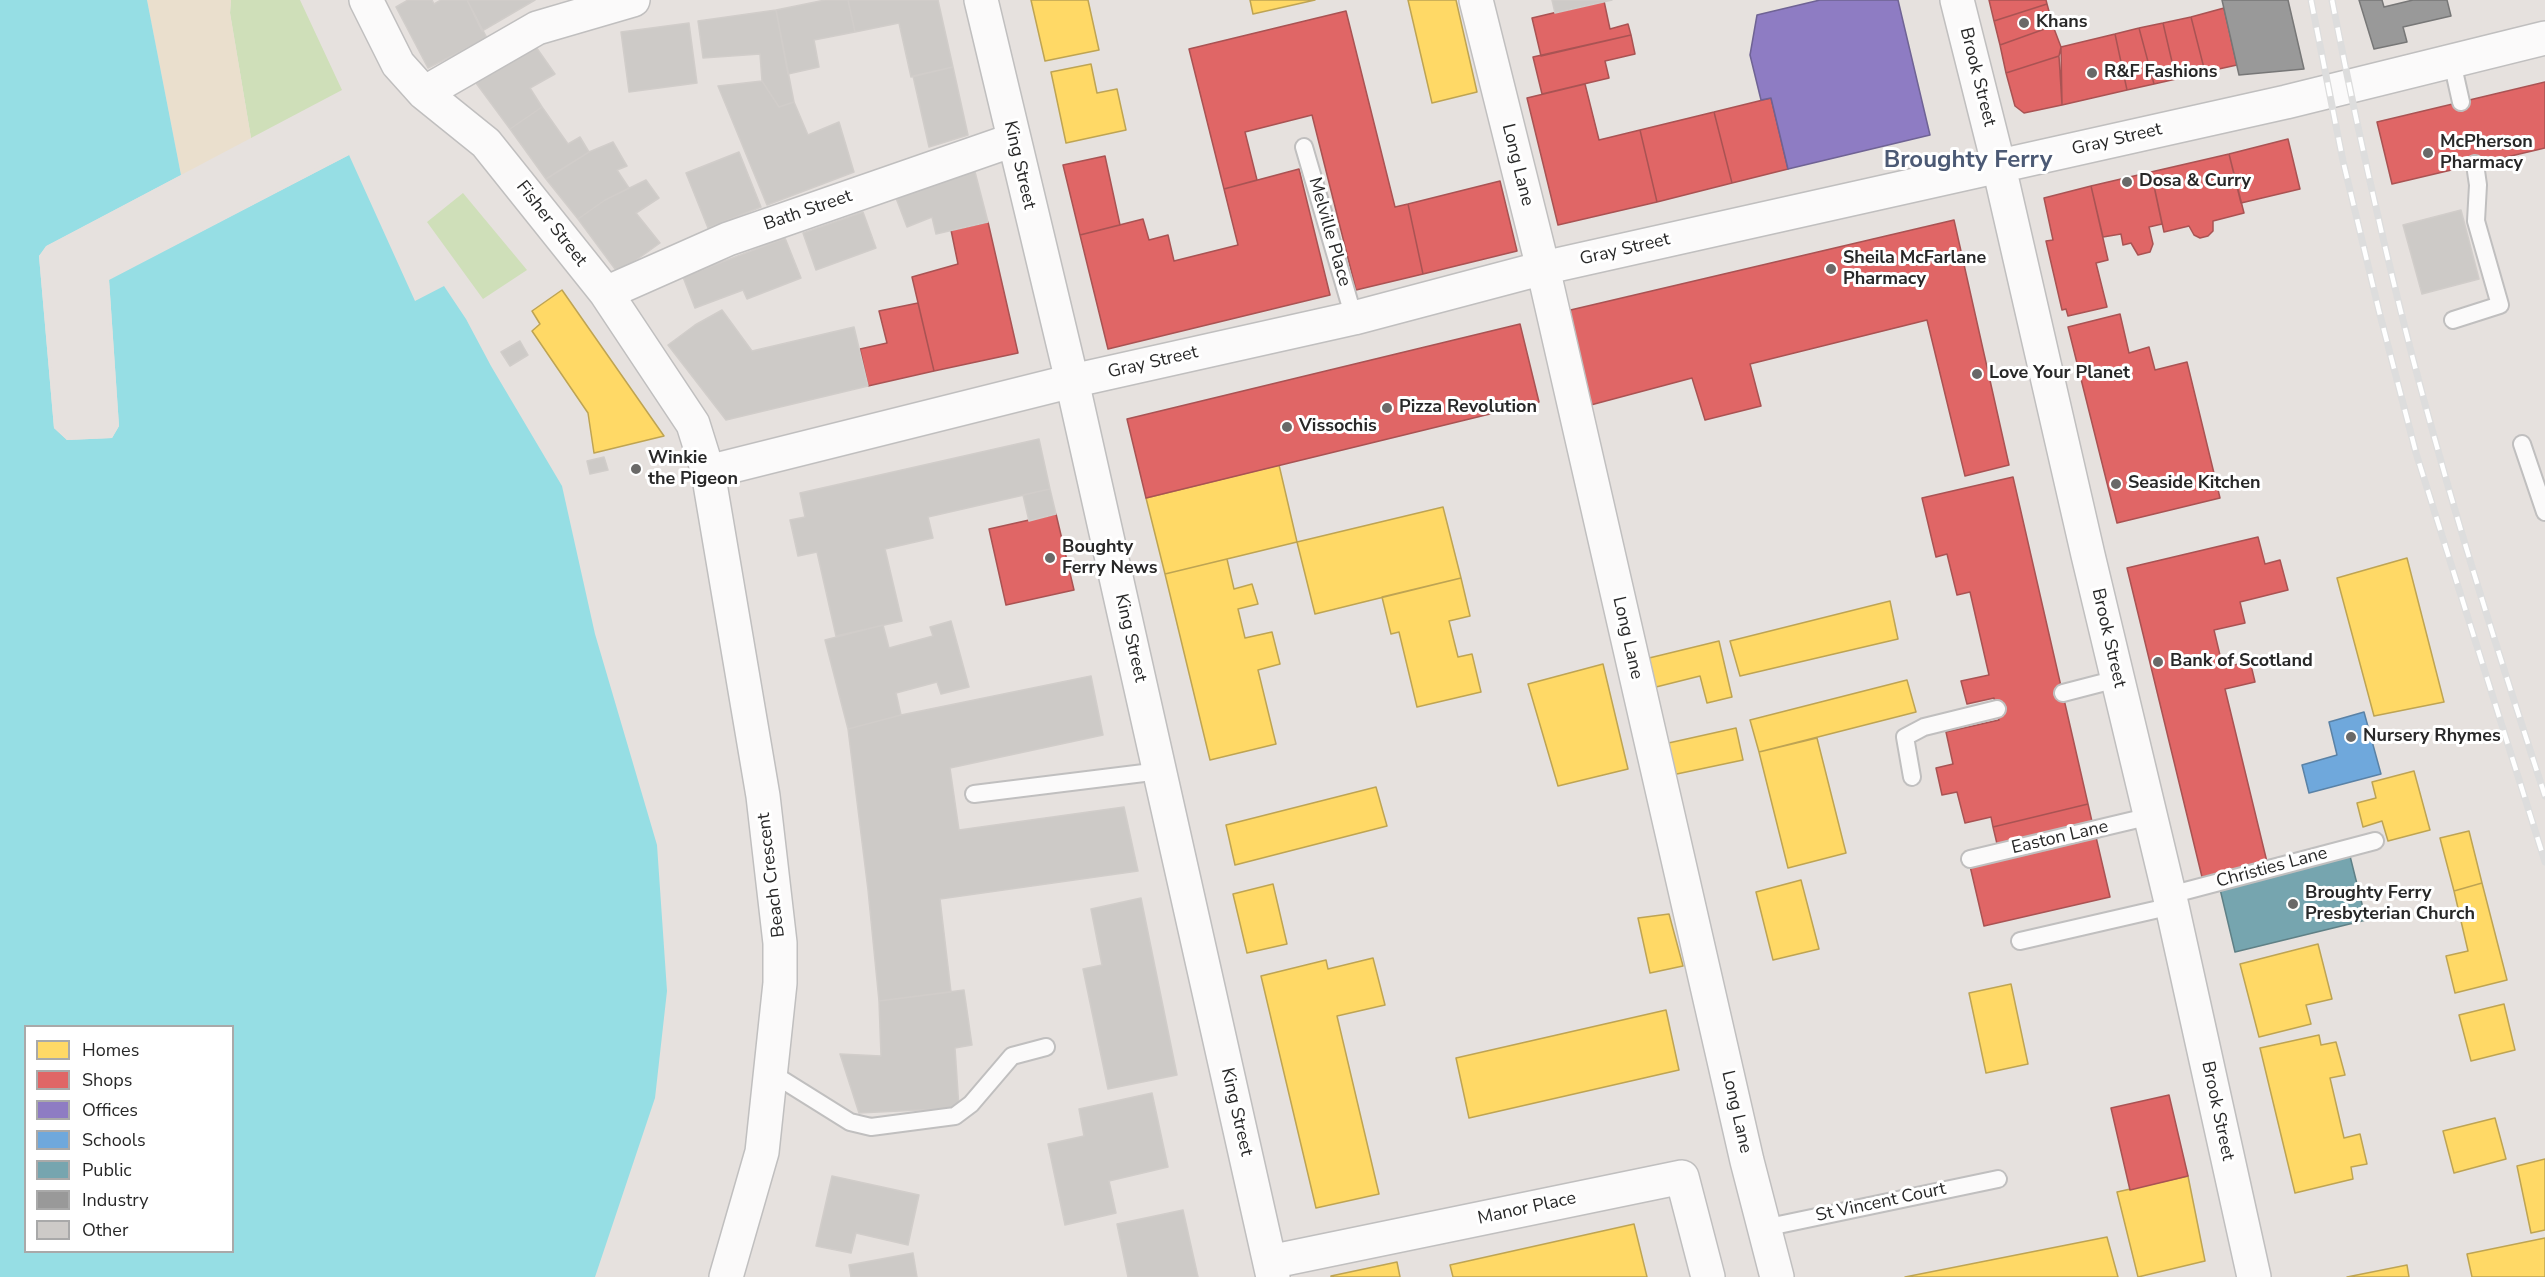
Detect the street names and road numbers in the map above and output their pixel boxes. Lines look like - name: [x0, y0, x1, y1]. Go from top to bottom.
- street label: Brook Street: [1954, 25, 2000, 129]
- street label: King Street: [998, 119, 1040, 211]
- street label: Gray Street: [2070, 119, 2164, 161]
- street label: Long Lane: [1496, 122, 1538, 208]
- street label: Melville Place: [1303, 175, 1355, 289]
- street label: Fisher Street: [511, 177, 591, 271]
- street label: Bath Street: [761, 186, 855, 236]
- street label: Gray Street: [1578, 229, 1672, 271]
- street label: Gray Street: [1106, 342, 1200, 384]
- street label: Brook Street: [2086, 586, 2130, 690]
- street label: King Street: [1109, 592, 1151, 684]
- street label: Long Lane: [1607, 595, 1647, 681]
- street label: Beach Crescent: [754, 811, 790, 939]
- street label: Easton Lane: [2010, 816, 2110, 860]
- street label: Christies Lane: [2214, 843, 2330, 893]
- street label: Brook Street: [2196, 1059, 2238, 1163]
- street label: King Street: [1215, 1066, 1257, 1158]
- street label: Long Lane: [1716, 1069, 1756, 1155]
- street label: St Vincent Court: [1814, 1179, 1948, 1227]
- street label: Manor Place: [1476, 1188, 1578, 1230]

